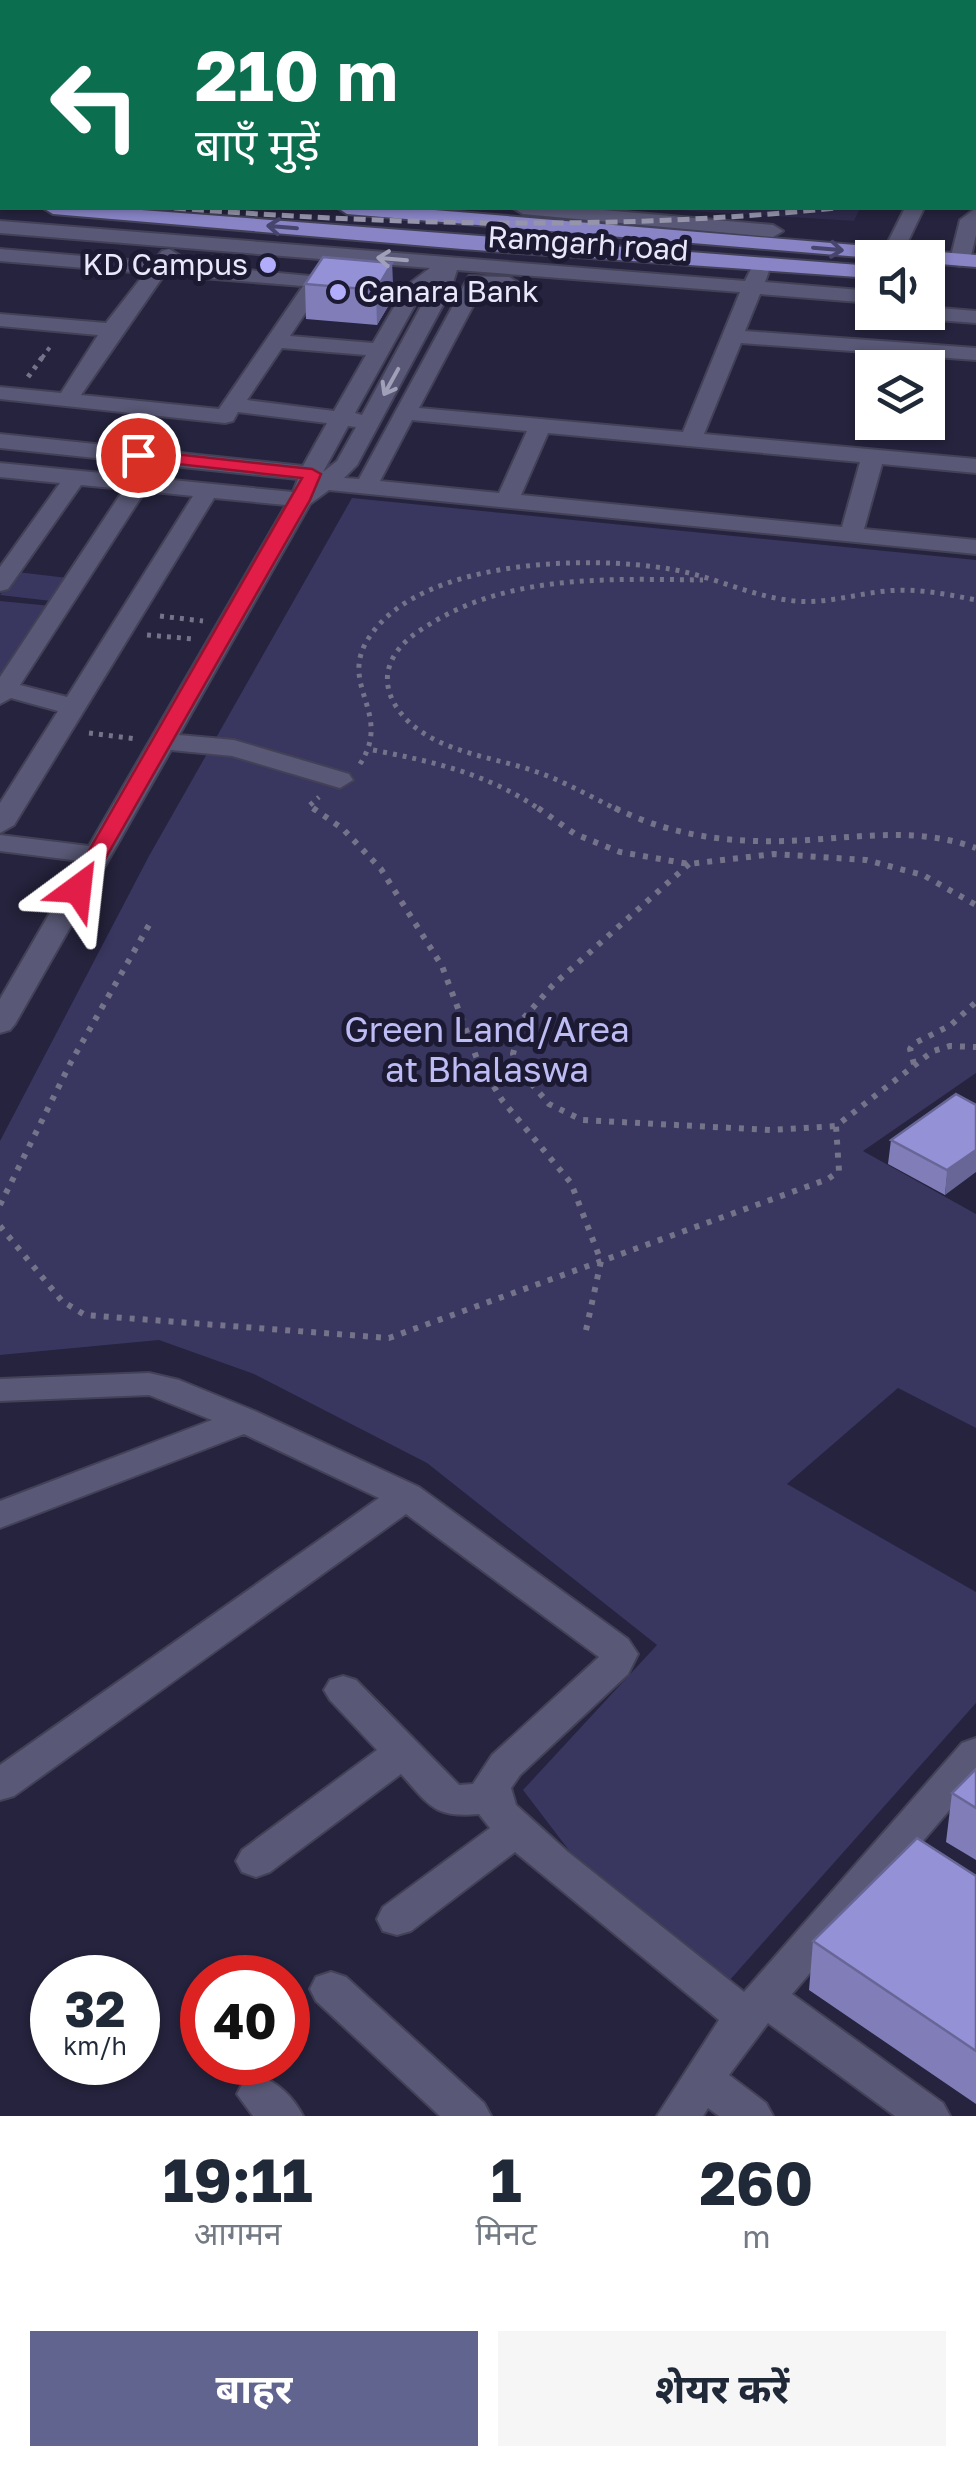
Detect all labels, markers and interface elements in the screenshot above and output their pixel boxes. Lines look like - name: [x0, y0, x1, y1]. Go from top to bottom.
- text: 210 m: [195, 32, 398, 116]
- icon: left: [30, 40, 160, 170]
- text: बाएँ मुड़ें: [195, 117, 319, 171]
- one-way arrow: [266, 218, 298, 237]
- street label: Ramgarh road: [486, 218, 690, 268]
- one-way arrow: [812, 239, 844, 258]
- map controls: [855, 240, 945, 440]
- button: sound: [855, 240, 945, 330]
- place label: KD Campus: [82, 246, 248, 282]
- one-way arrow: [376, 249, 408, 268]
- marker: KD Campus: [257, 254, 279, 276]
- place label: Canara Bank: [358, 273, 539, 309]
- marker: Canara Bank: [327, 281, 349, 303]
- button: layers: [855, 350, 945, 440]
- one-way arrow: [380, 367, 400, 396]
- pin: [96, 413, 181, 498]
- icon: arrive: [111, 428, 166, 483]
- position arrow: [26, 837, 130, 941]
- park label: Green Land/Area at Bhalaswa: [344, 1008, 630, 1090]
- speed limit sign: 40: [180, 1955, 310, 2085]
- text: 32: [64, 1978, 125, 2038]
- text: km/h: [63, 2030, 127, 2061]
- text: 19:11: [163, 2143, 313, 2215]
- text: 1: [491, 2143, 522, 2215]
- text: 260: [700, 2146, 813, 2218]
- text: आगमन: [194, 2214, 282, 2252]
- text: मिनट: [475, 2214, 537, 2252]
- text: m: [742, 2217, 771, 2255]
- button: बाहर: [30, 2331, 478, 2446]
- button: शेयर करें: [498, 2331, 946, 2446]

